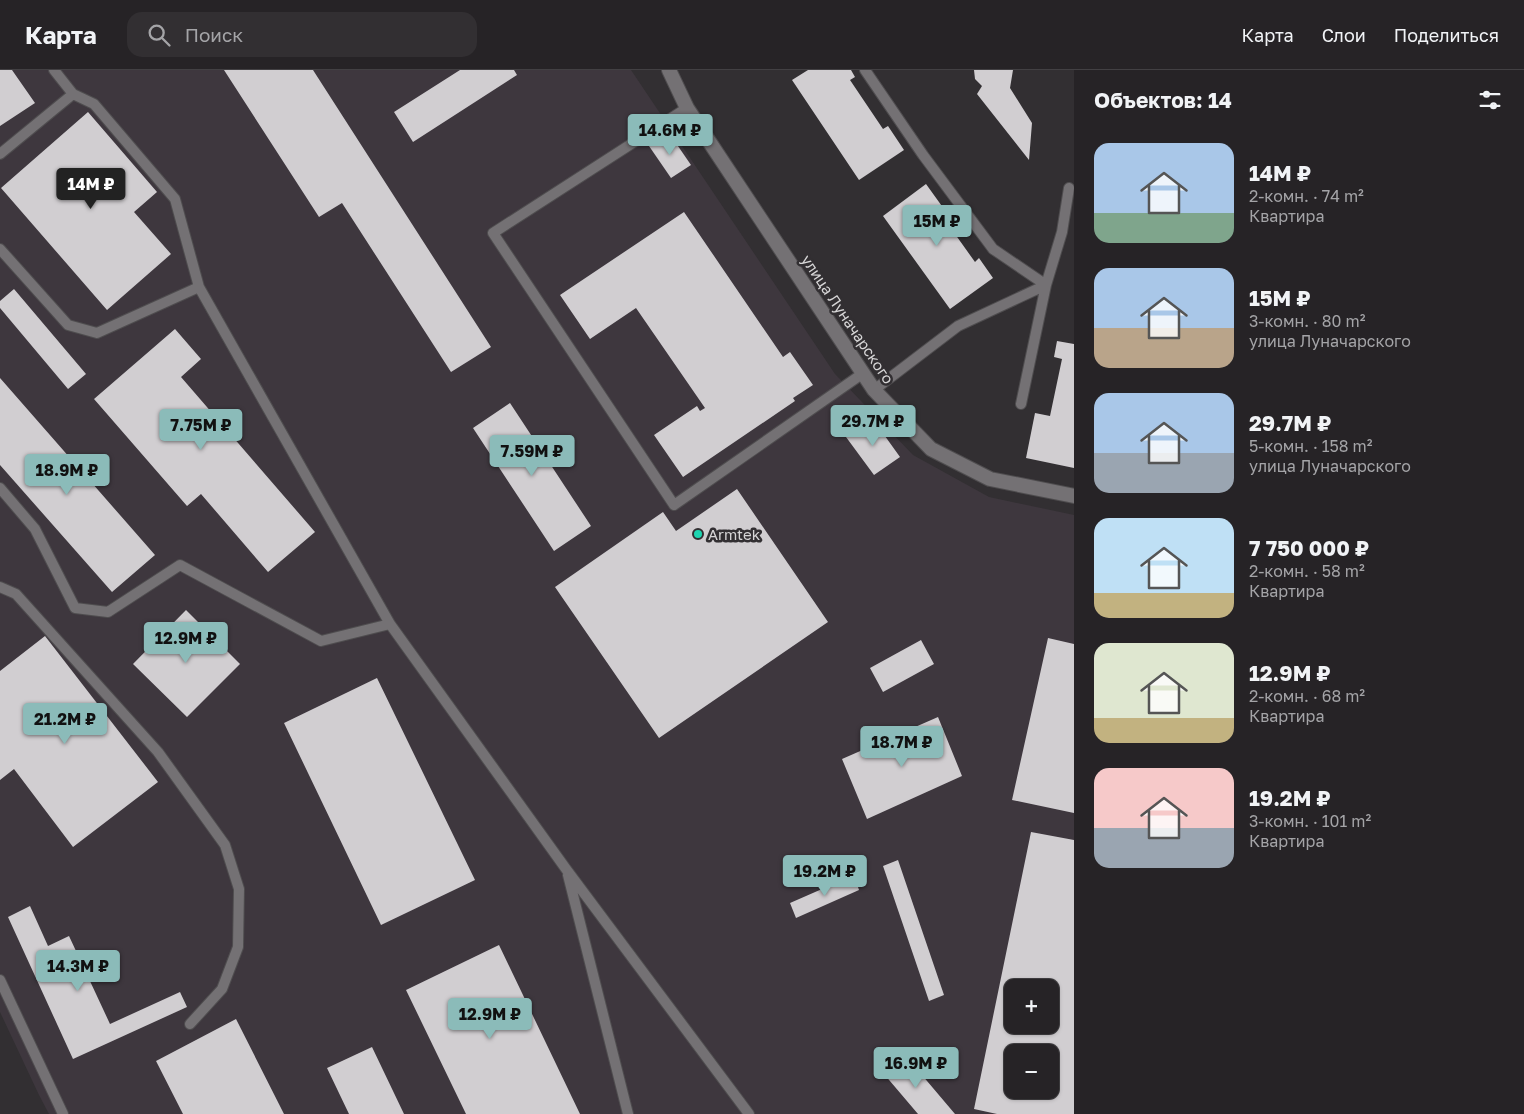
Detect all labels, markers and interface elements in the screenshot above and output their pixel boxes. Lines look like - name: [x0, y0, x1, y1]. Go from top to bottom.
- search box: [127, 12, 477, 57]
- text: Карта: [25, 20, 97, 49]
- icon: search: [145, 21, 173, 49]
- text: Поиск: [185, 23, 243, 46]
- text: Карта: [1242, 24, 1294, 46]
- text: Слои: [1322, 24, 1366, 46]
- text: Поделиться: [1394, 24, 1499, 46]
- icon: filters: [1476, 86, 1504, 114]
- text: Объектов: 14: [1094, 87, 1232, 113]
- pin: 14.6M ₽: [624, 114, 716, 156]
- text: 14.6M ₽: [639, 120, 701, 140]
- text: 14M ₽: [1249, 160, 1311, 186]
- icon: home: [1134, 163, 1194, 223]
- pin: 14M ₽: [56, 168, 126, 210]
- text: 14M ₽: [67, 174, 115, 194]
- text: 2-комн. · 74 m²: [1249, 186, 1364, 206]
- pin: 15M ₽: [902, 204, 972, 247]
- text: Квартира: [1249, 206, 1324, 226]
- text: 15M ₽: [913, 211, 961, 231]
- street label: улица Луначарского: [798, 251, 898, 387]
- text: 15M ₽: [1249, 285, 1311, 311]
- icon: home: [1134, 288, 1194, 348]
- text: 3-комн. · 80 m²: [1249, 311, 1365, 331]
- text: улица Луначарского: [1249, 331, 1411, 351]
- pin: 29.7M ₽: [827, 404, 919, 447]
- pin: 7.75M ₽: [155, 408, 247, 451]
- text: 29.7M ₽: [1249, 410, 1331, 436]
- text: 29.7M ₽: [842, 411, 904, 431]
- icon: home: [1134, 413, 1194, 473]
- text: 7.75M ₽: [170, 415, 232, 435]
- pin: 7.59M ₽: [486, 434, 578, 477]
- text: 5-комн. · 158 m²: [1249, 436, 1372, 456]
- text: 7.59M ₽: [501, 441, 563, 461]
- pin: 18.9M ₽: [21, 454, 113, 496]
- text: улица Луначарского: [1249, 456, 1411, 476]
- text: 18.9M ₽: [36, 460, 98, 480]
- place label: Armtek: [708, 525, 761, 543]
- marker: Armtek: [692, 528, 704, 540]
- text: 7 750 000 ₽: [1249, 535, 1369, 561]
- icon: home: [1134, 538, 1194, 598]
- text: 2-комн. · 58 m²: [1249, 561, 1365, 581]
- text: Квартира: [1249, 581, 1324, 601]
- pin: 12.9M ₽: [140, 622, 232, 664]
- text: 12.9M ₽: [155, 628, 217, 648]
- text: 12.9M ₽: [1249, 660, 1331, 686]
- icon: home: [1134, 663, 1194, 723]
- text: 2-комн. · 68 m²: [1249, 686, 1365, 706]
- pin: 21.2M ₽: [19, 702, 111, 745]
- text: Квартира: [1249, 706, 1324, 726]
- text: 21.2M ₽: [34, 709, 96, 729]
- pin: 18.7M ₽: [856, 726, 948, 768]
- text: 18.7M ₽: [871, 732, 933, 752]
- text: 19.2M ₽: [1249, 785, 1331, 811]
- icon: home: [1134, 788, 1194, 848]
- text: 3-комн. · 101 m²: [1249, 811, 1371, 831]
- text: Квартира: [1249, 831, 1324, 851]
- pin: 19.2M ₽: [779, 854, 871, 897]
- text: 19.2M ₽: [794, 861, 856, 881]
- pin: 14.3M ₽: [32, 950, 124, 992]
- text: 14.3M ₽: [47, 956, 109, 976]
- map controls: [1004, 979, 1059, 1099]
- button: +: [1004, 979, 1059, 1034]
- pin: 12.9M ₽: [444, 998, 536, 1040]
- text: 12.9M ₽: [459, 1004, 521, 1024]
- button: −: [1004, 1044, 1059, 1099]
- pin: 16.9M ₽: [870, 1046, 962, 1089]
- text: 16.9M ₽: [885, 1053, 947, 1073]

